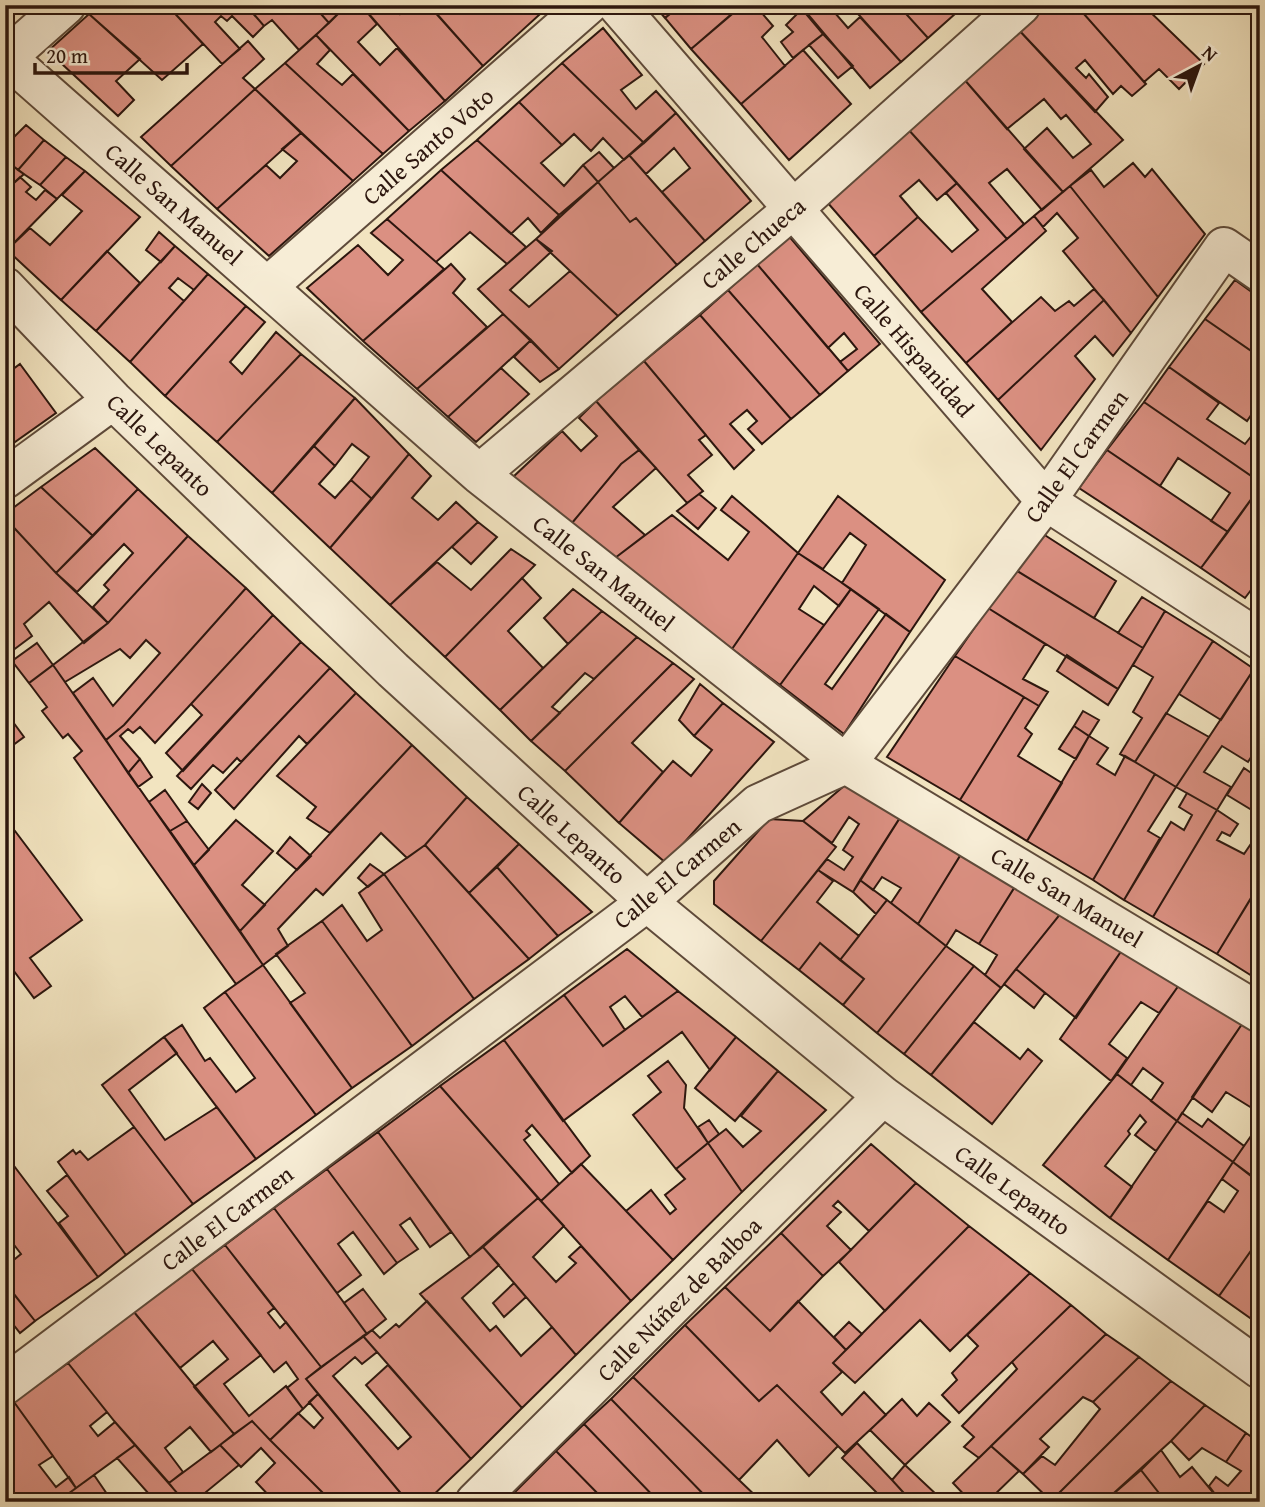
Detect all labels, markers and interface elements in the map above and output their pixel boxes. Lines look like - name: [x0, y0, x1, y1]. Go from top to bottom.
- scale bar: [35, 32, 187, 76]
- north arrow: [1164, 32, 1234, 102]
- text: N: [1196, 38, 1224, 68]
- text: 20 m: [46, 40, 88, 71]
- street label: Calle Santo Voto: [355, 79, 501, 213]
- street label: Calle San Manuel: [98, 134, 250, 274]
- street label: Calle Chueca: [693, 188, 813, 297]
- street label: Calle Hispanidad: [846, 275, 982, 425]
- street label: Calle El Carmen: [1016, 382, 1137, 530]
- street label: Calle Lepanto: [99, 385, 221, 505]
- street label: Calle San Manuel: [526, 506, 683, 640]
- street label: Calle Lepanto: [510, 776, 634, 892]
- street label: Calle El Carmen: [606, 809, 749, 937]
- street label: Calle San Manuel: [984, 838, 1150, 956]
- street label: Calle Lepanto: [948, 1136, 1078, 1244]
- street label: Calle El Carmen: [154, 1156, 301, 1279]
- street label: Calle Núñez de Balboa: [589, 1208, 770, 1389]

